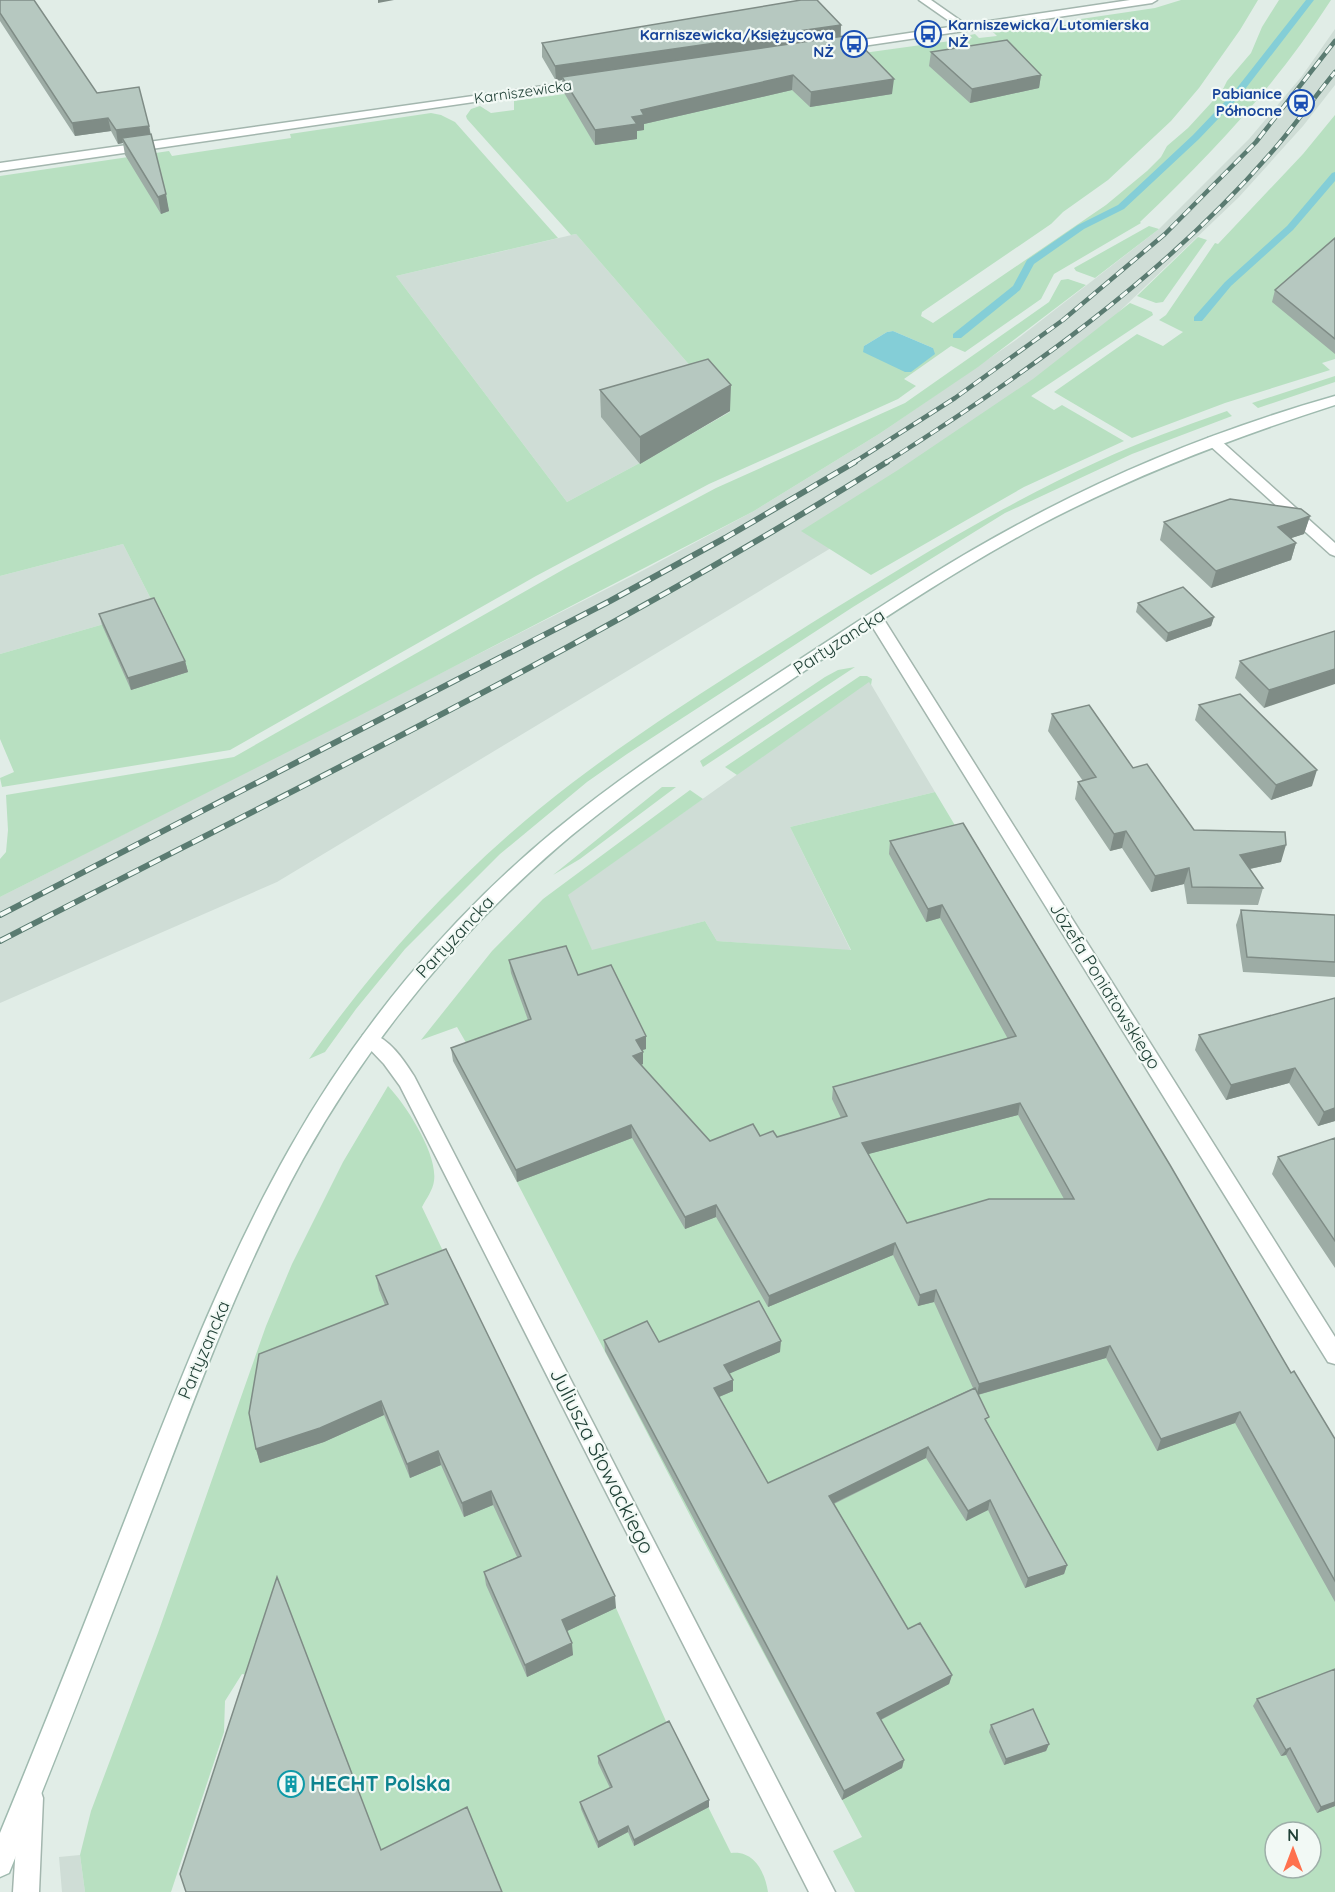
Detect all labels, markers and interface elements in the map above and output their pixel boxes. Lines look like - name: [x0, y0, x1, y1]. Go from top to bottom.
- place label: Karniszewicka/Lutomierska NŻ: [948, 15, 1149, 51]
- bus stop icon: Karniszewicka/Lutomierska NŻ: [913, 19, 943, 49]
- place label: Karniszewicka/Księżycowa NŻ: [640, 25, 834, 61]
- bus stop icon: Karniszewicka/Księżycowa NŻ: [839, 29, 869, 59]
- street label: Karniszewicka: [473, 75, 573, 108]
- place label: Pabianice Północne: [1212, 84, 1282, 120]
- station icon: Pabianice Północne: [1286, 88, 1316, 118]
- street label: Partyzancka: [789, 603, 889, 680]
- street label: Partyzancka: [411, 891, 499, 983]
- street label: Józefa Poniatowskiego: [1045, 898, 1166, 1073]
- street label: Partyzancka: [173, 1297, 235, 1402]
- street label: Juliusza Słowackiego: [545, 1363, 661, 1558]
- building icon: HECHT Polska: [276, 1769, 306, 1799]
- place label: HECHT Polska: [310, 1770, 451, 1796]
- north arrow: [1263, 1820, 1323, 1880]
- text: N: [1287, 1825, 1299, 1845]

